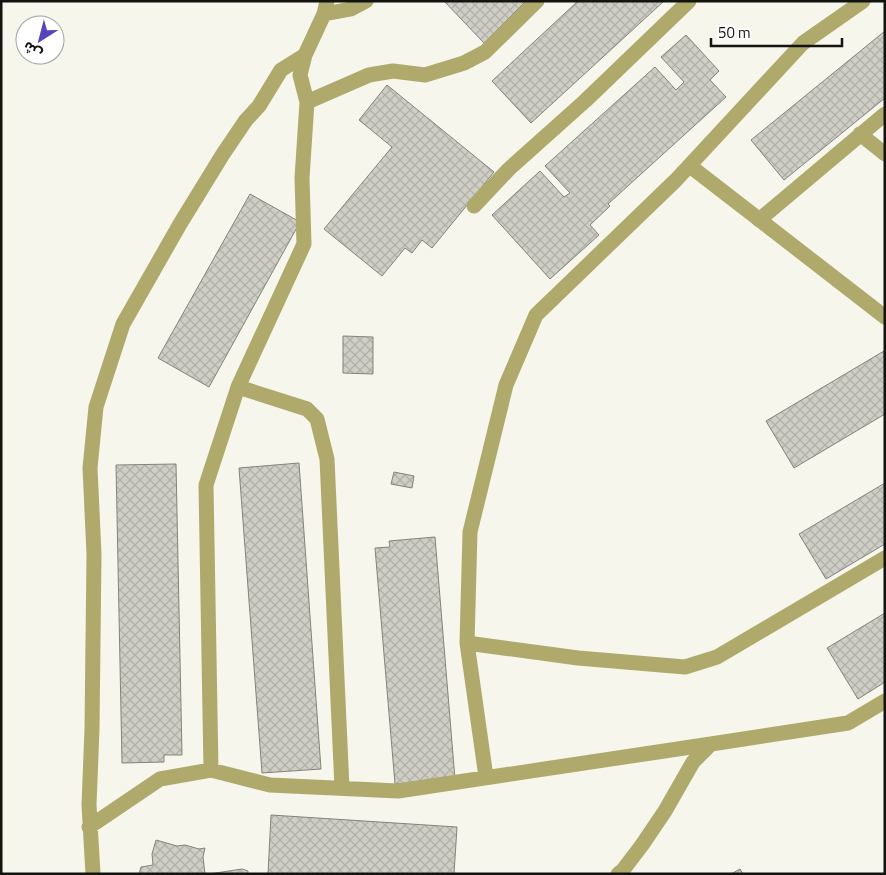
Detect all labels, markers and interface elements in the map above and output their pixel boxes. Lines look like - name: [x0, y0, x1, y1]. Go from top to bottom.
- north arrow: [15, 15, 65, 65]
- scale bar: [711, 15, 842, 47]
- text: 50 m: [718, 21, 751, 44]
- text: ش: [18, 37, 46, 65]

